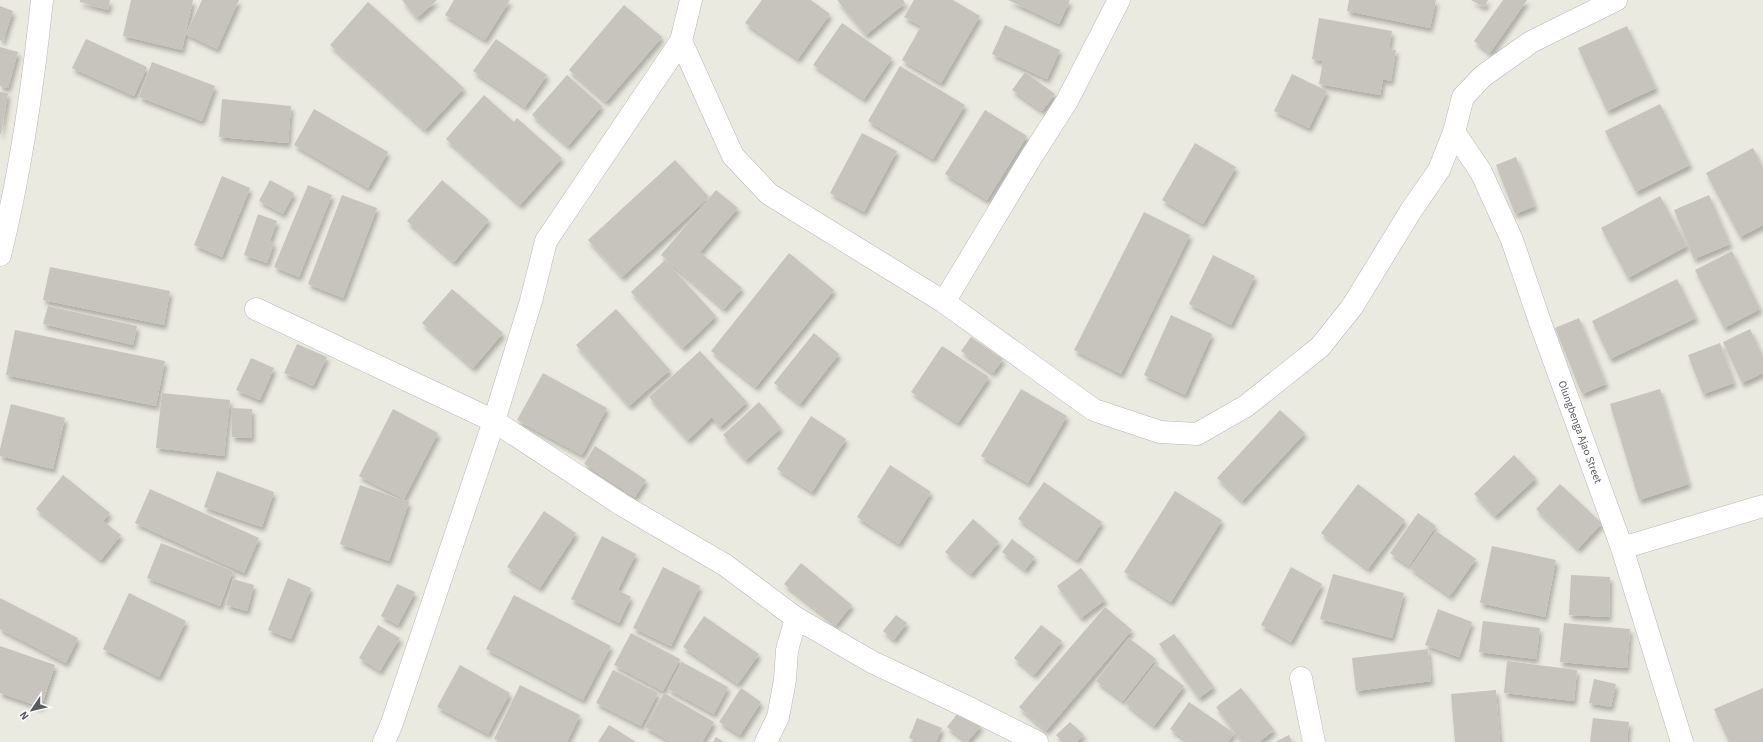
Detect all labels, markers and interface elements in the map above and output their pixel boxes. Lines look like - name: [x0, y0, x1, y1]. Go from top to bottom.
- street label: Olungbenga Ajao Street: [1554, 379, 1606, 486]
- north arrow: [12, 690, 52, 730]
- text: N: [16, 708, 32, 723]

